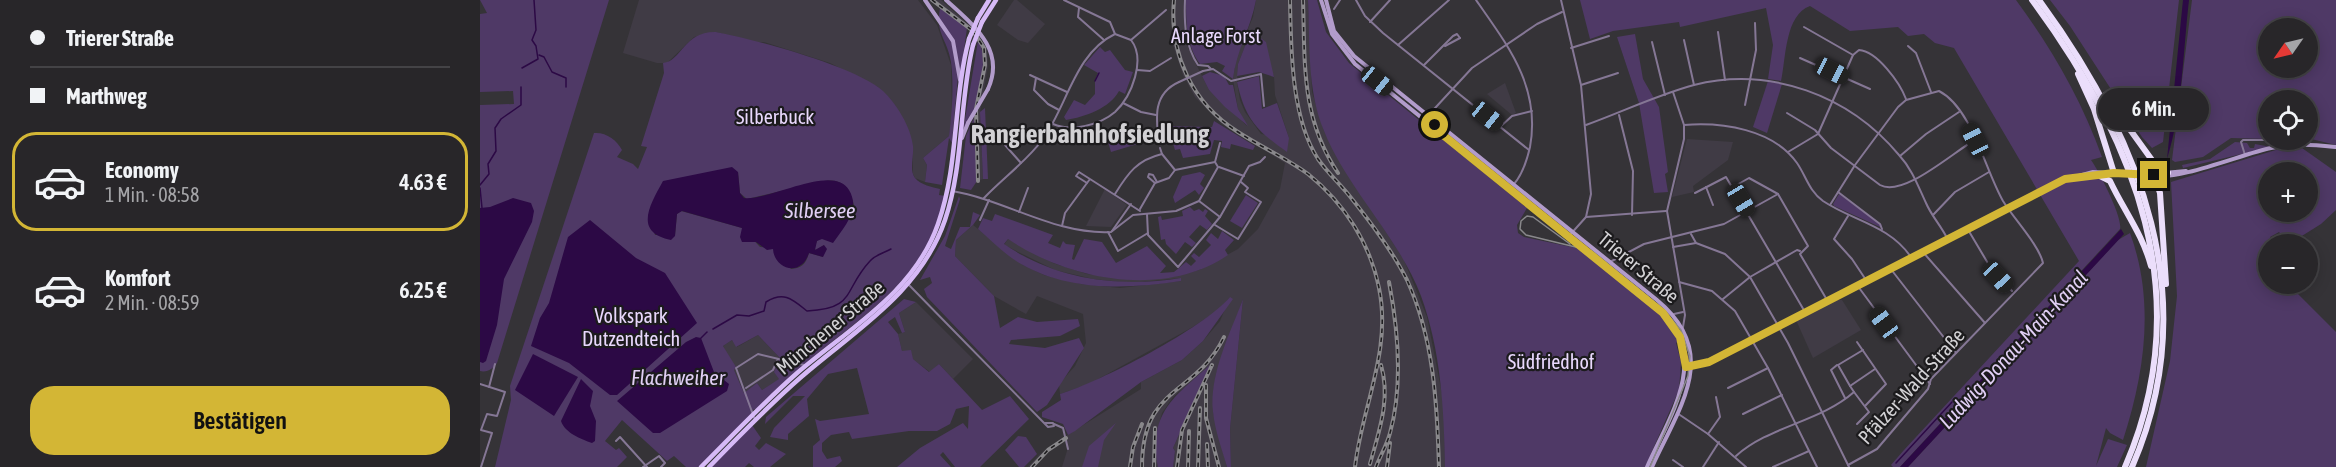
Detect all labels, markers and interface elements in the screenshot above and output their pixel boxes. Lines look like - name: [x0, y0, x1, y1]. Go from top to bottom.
- north arrow: [2258, 18, 2318, 78]
- map controls: [2258, 18, 2318, 294]
- park label: Anlage Forst: [1171, 24, 1261, 47]
- text: Trierer Straße: [66, 25, 174, 51]
- car: [1812, 55, 1852, 87]
- car: [1357, 63, 1397, 99]
- text: Marthweg: [66, 83, 147, 109]
- callout: 6 Min.: [2098, 88, 2210, 130]
- button: locate: [2258, 90, 2318, 150]
- text: 6 Min.: [2132, 97, 2175, 120]
- car: [1467, 98, 1507, 134]
- park label: Silberbuck: [736, 105, 814, 128]
- route start: [1421, 111, 1448, 138]
- district label: Rangierbahnhofsiedlung: [971, 119, 1210, 149]
- car: [1959, 120, 1991, 160]
- icon: car: [33, 155, 87, 209]
- text: Economy: [105, 157, 179, 183]
- route end: [2140, 161, 2167, 188]
- button: +: [2258, 162, 2318, 222]
- text: 4.63 €: [399, 169, 447, 195]
- car: [1724, 180, 1758, 220]
- text: 1 Min. · 08:58: [105, 183, 199, 206]
- water label: Silbersee: [784, 198, 855, 222]
- street label: Trierer Straße: [1594, 227, 1684, 307]
- button: −: [2258, 234, 2318, 294]
- car: [1979, 258, 2017, 296]
- icon: car: [33, 263, 87, 317]
- text: Komfort: [105, 265, 171, 291]
- water label: Ludwig-Donau-Main-Kanal: [1934, 265, 2092, 433]
- street label: Münchener Straße: [771, 275, 889, 379]
- text: 6.25 €: [399, 277, 447, 303]
- text: 2 Min. · 08:59: [105, 291, 199, 314]
- car: [1866, 303, 1902, 343]
- park label: Volkspark Dutzendteich: [582, 304, 680, 350]
- street label: Pfälzer-Wald-Straße: [1853, 324, 1969, 448]
- park label: Südfriedhof: [1508, 350, 1595, 373]
- water label: Flachweiher: [631, 365, 726, 389]
- button: Bestätigen: [30, 386, 450, 455]

